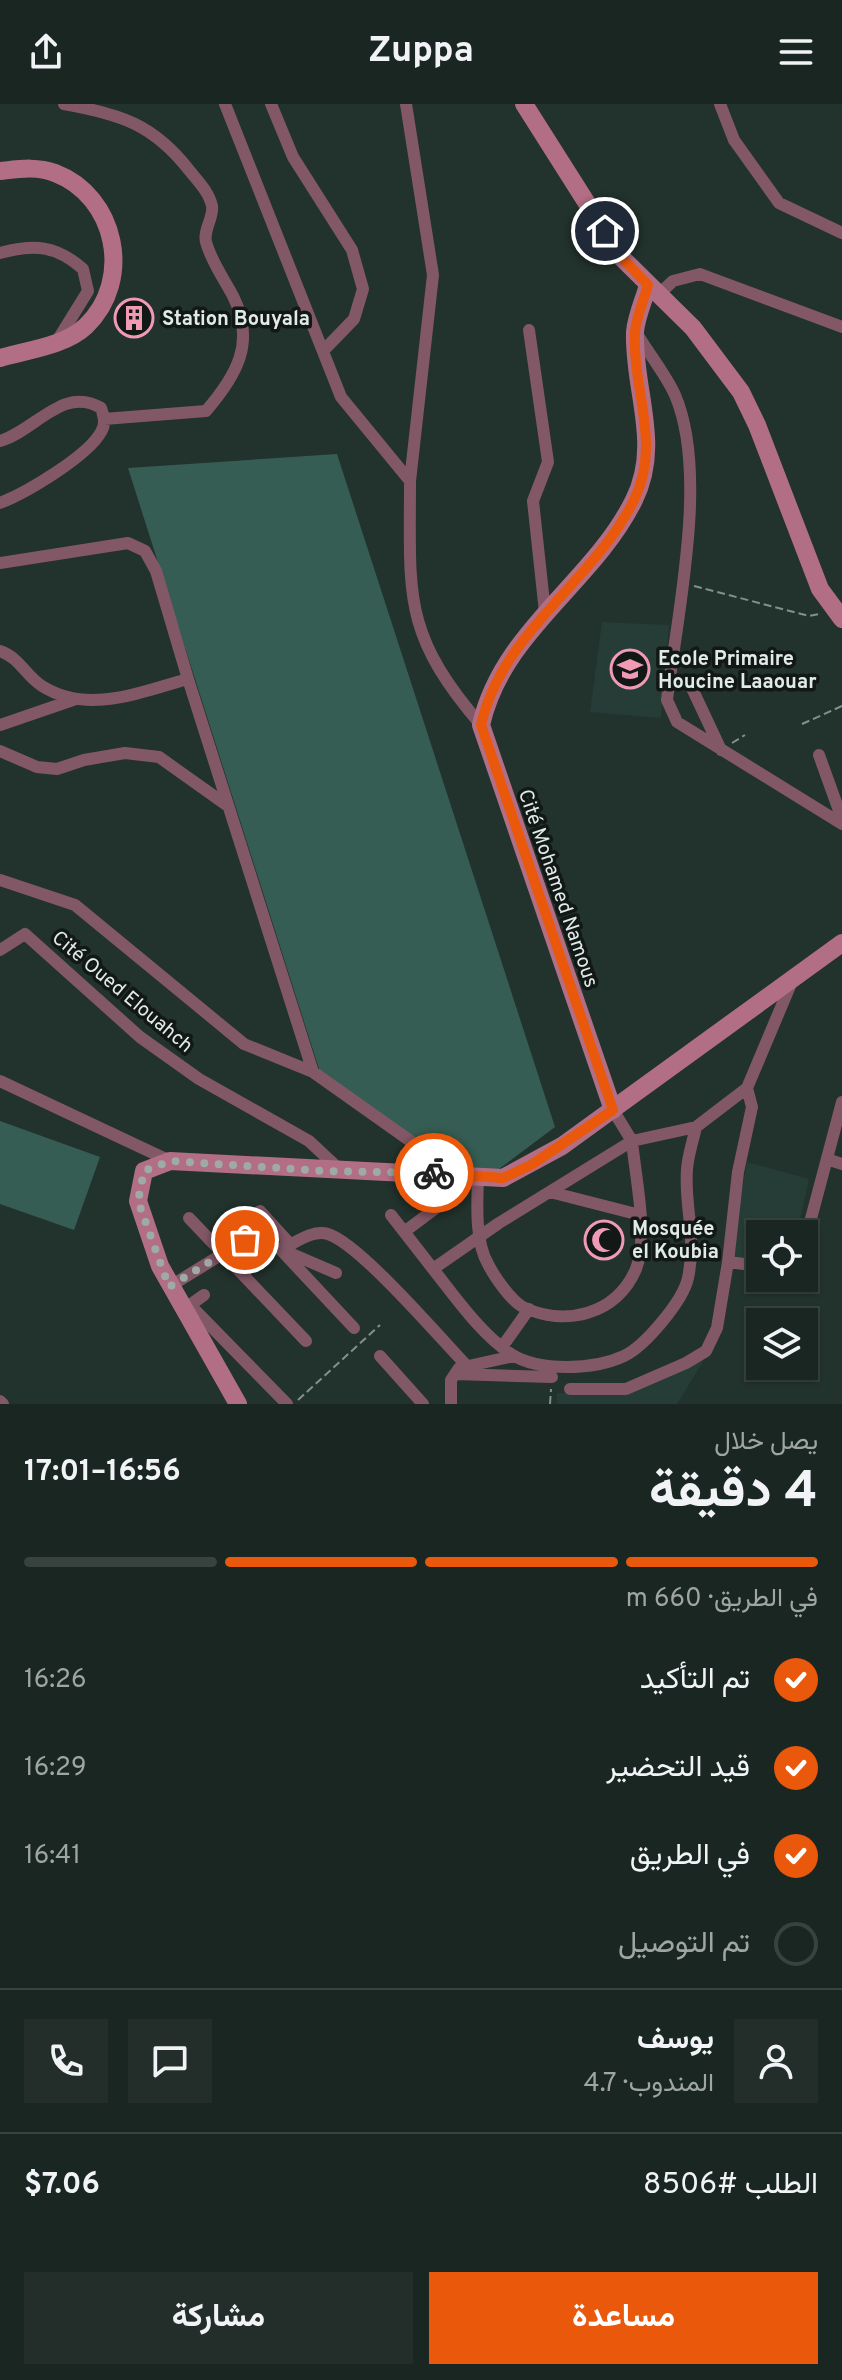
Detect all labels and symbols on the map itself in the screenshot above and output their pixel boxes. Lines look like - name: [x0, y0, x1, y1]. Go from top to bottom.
- pin: [571, 197, 639, 265]
- building icon: Station Bouyala: [113, 297, 155, 339]
- place label: Station Bouyala: [162, 307, 310, 333]
- place label: Ecole Primaire Houcine Laaouar: [658, 647, 817, 696]
- school or university icon: Ecole Primaire Houcine Laaouar: [609, 648, 651, 690]
- street label: Cité Mohamed Namous: [511, 786, 603, 991]
- street label: Cité Oued Elouahch: [46, 926, 198, 1059]
- courier: [394, 1133, 474, 1213]
- pin: [211, 1206, 279, 1274]
- place label: Mosquée el Koubia: [632, 1217, 719, 1266]
- mosque icon: Mosquée el Koubia: [583, 1219, 625, 1261]

